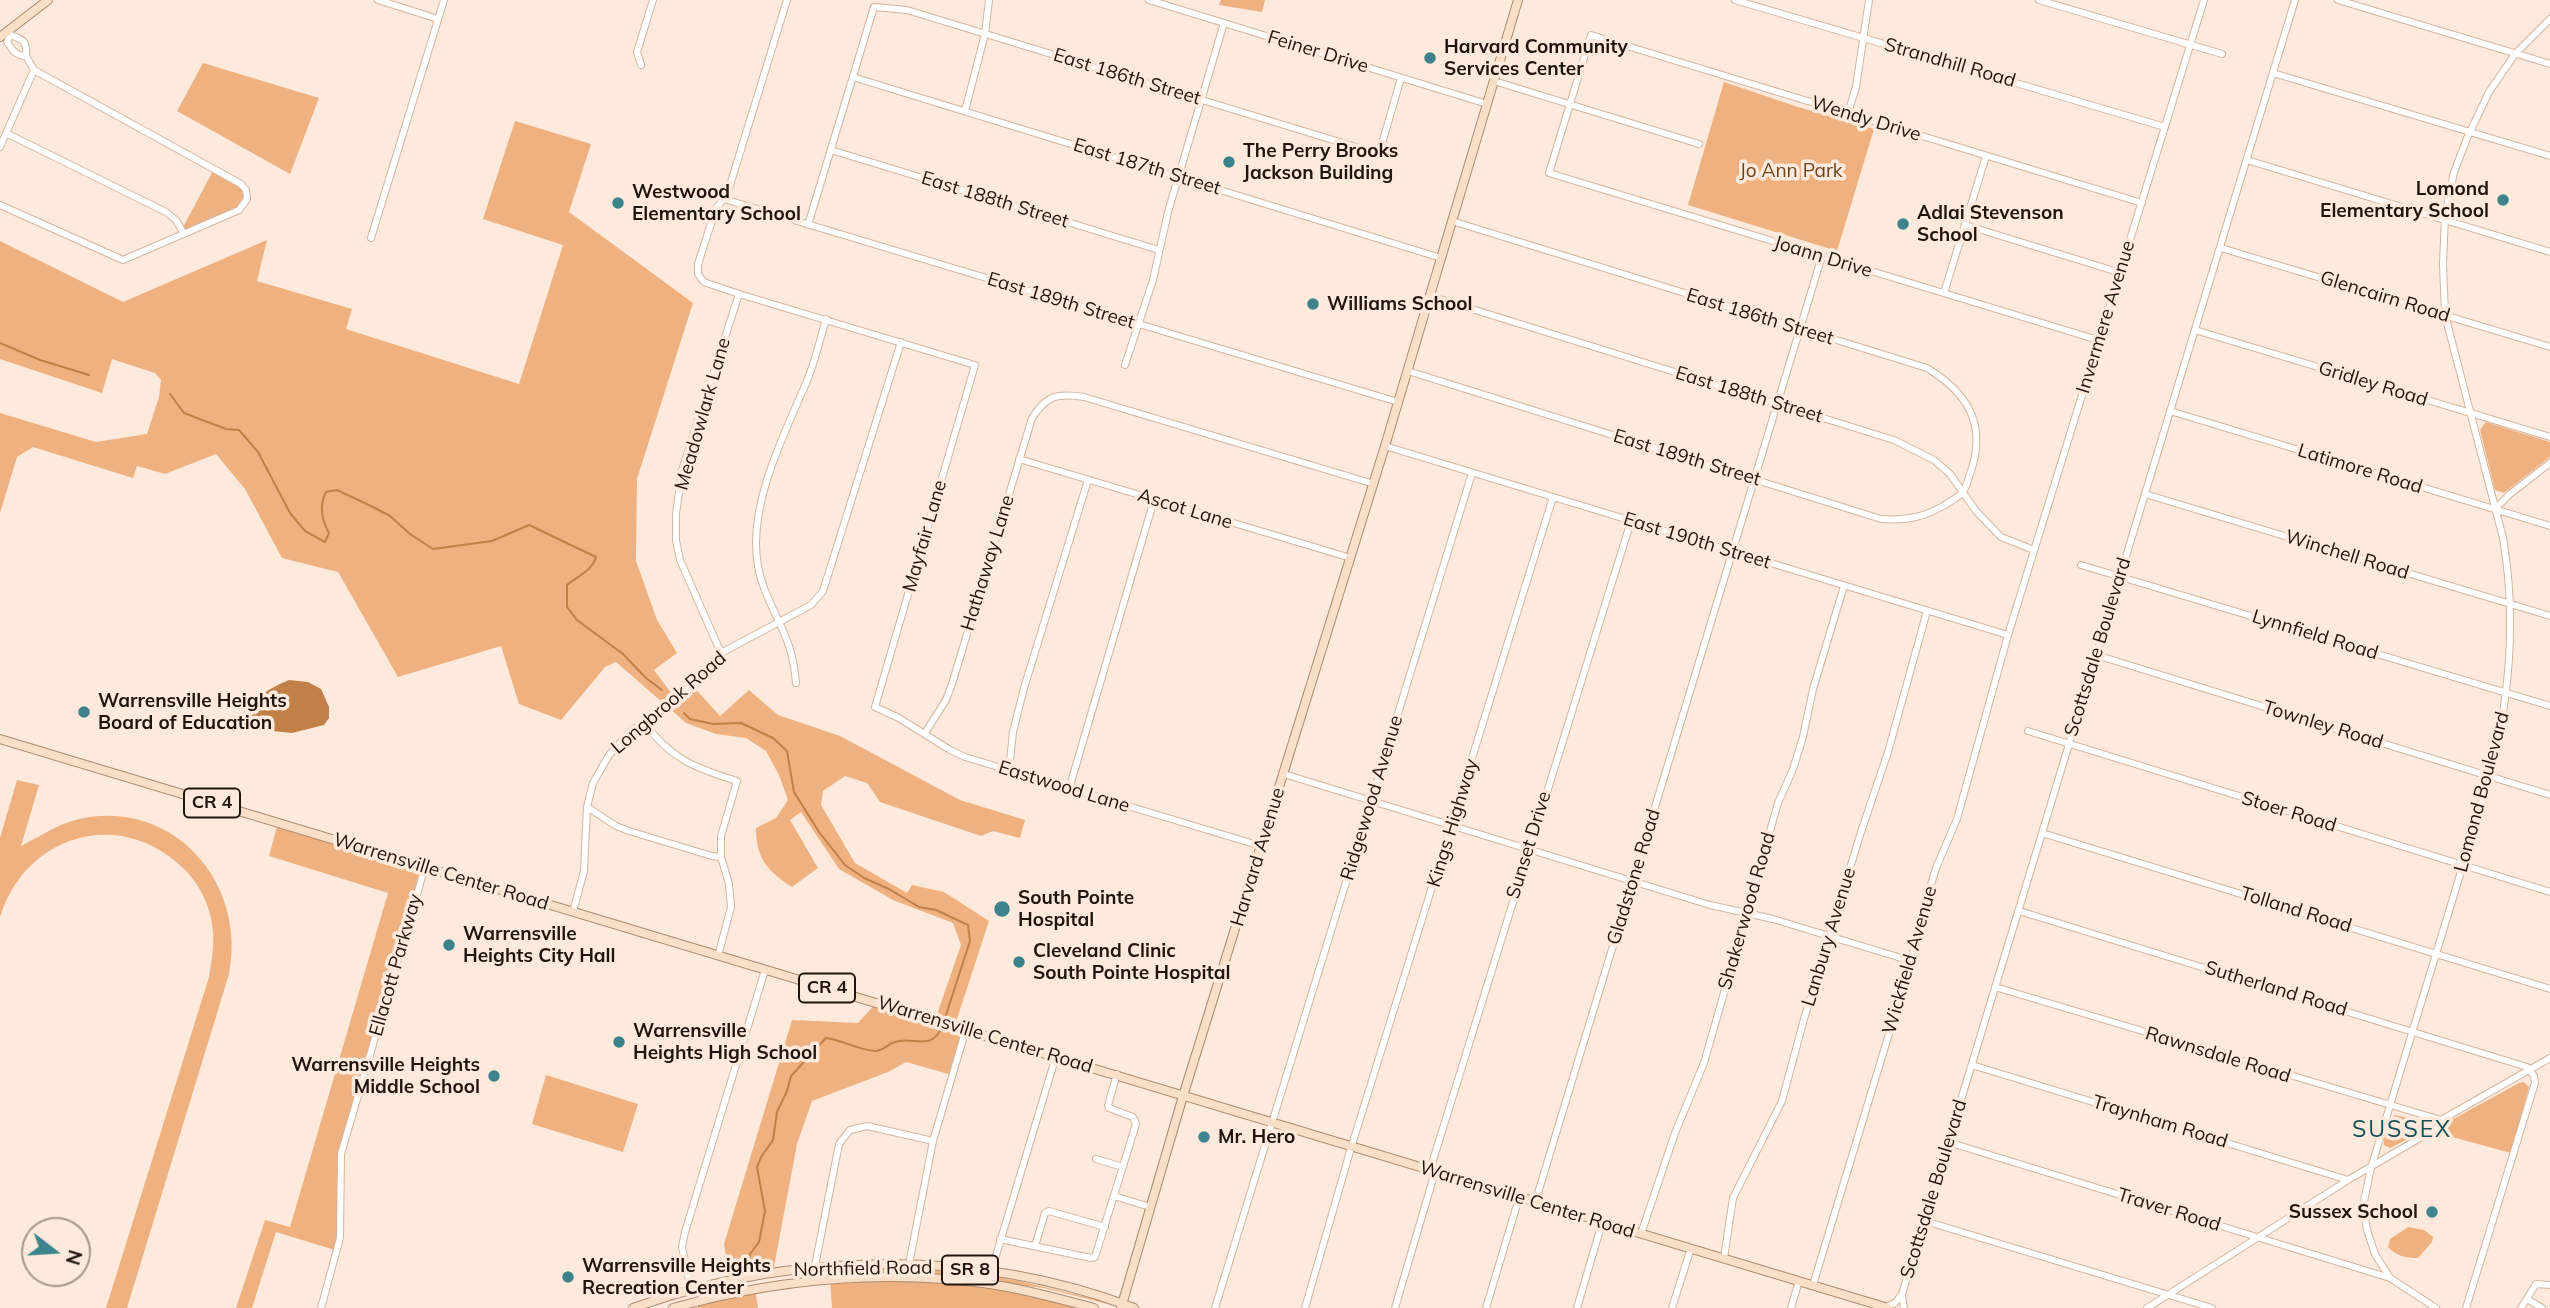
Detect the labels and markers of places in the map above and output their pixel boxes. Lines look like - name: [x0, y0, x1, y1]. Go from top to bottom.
- place label: Harvard Community Services Center: [1444, 36, 1628, 80]
- marker: Harvard Community Services Center: [1422, 50, 1438, 66]
- place label: The Perry Brooks Jackson Building: [1243, 140, 1398, 184]
- marker: The Perry Brooks Jackson Building: [1221, 154, 1237, 170]
- place label: Lomond Elementary School: [2320, 178, 2489, 222]
- place label: Westwood Elementary School: [632, 181, 801, 225]
- marker: Lomond Elementary School: [2495, 192, 2511, 208]
- marker: Westwood Elementary School: [610, 195, 626, 211]
- place label: Adlai Stevenson School: [1917, 202, 2064, 246]
- marker: Adlai Stevenson School: [1895, 216, 1911, 232]
- place label: Williams School: [1327, 293, 1472, 315]
- marker: Williams School: [1305, 296, 1321, 312]
- place label: Warrensville Heights Board of Education: [98, 690, 287, 734]
- marker: Warrensville Heights Board of Education: [76, 704, 92, 720]
- place label: South Pointe Hospital: [1018, 887, 1134, 931]
- marker: South Pointe Hospital: [992, 899, 1012, 919]
- place label: Warrensville Heights City Hall: [463, 923, 616, 967]
- marker: Warrensville Heights City Hall: [441, 937, 457, 953]
- place label: Cleveland Clinic South Pointe Hospital: [1033, 940, 1230, 984]
- marker: Cleveland Clinic South Pointe Hospital: [1011, 954, 1027, 970]
- place label: Warrensville Heights High School: [633, 1020, 817, 1064]
- marker: Warrensville Heights High School: [611, 1034, 627, 1050]
- place label: Warrensville Heights Middle School: [291, 1054, 480, 1098]
- marker: Warrensville Heights Middle School: [486, 1068, 502, 1084]
- place label: Mr. Hero: [1218, 1126, 1295, 1148]
- marker: Mr. Hero: [1196, 1129, 1212, 1145]
- place label: Sussex School: [2289, 1201, 2418, 1223]
- marker: Sussex School: [2424, 1204, 2440, 1220]
- place label: Warrensville Heights Recreation Center: [582, 1255, 771, 1299]
- marker: Warrensville Heights Recreation Center: [560, 1269, 576, 1285]

